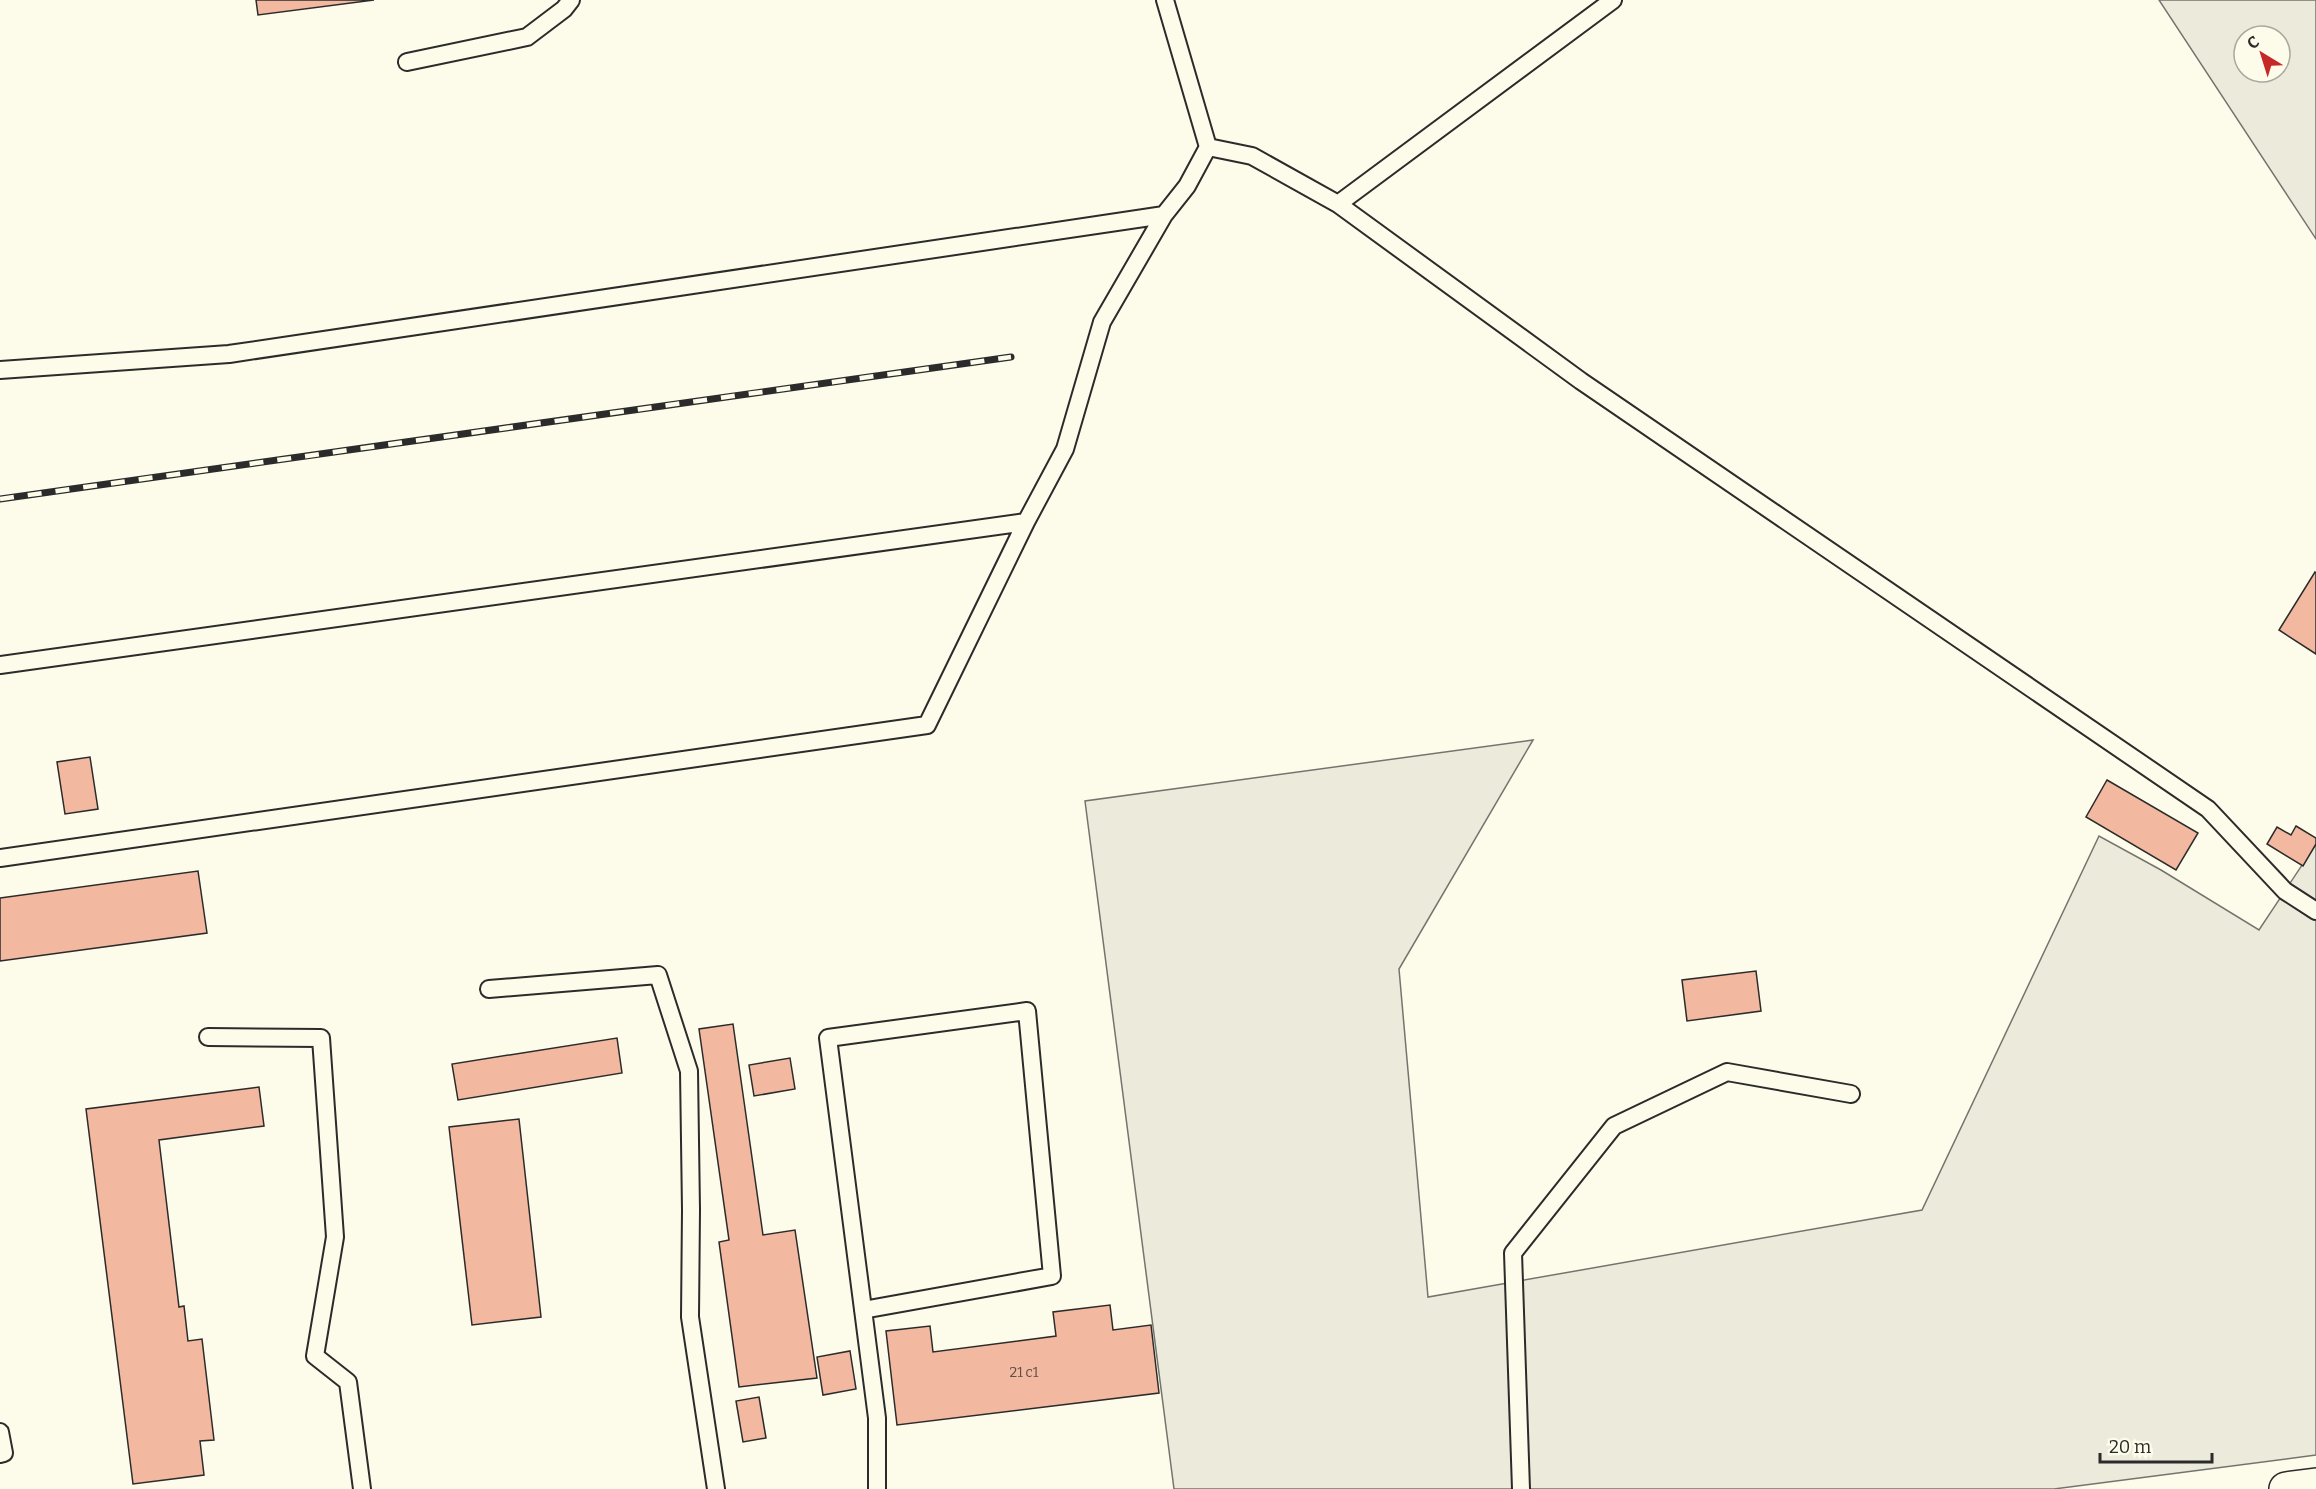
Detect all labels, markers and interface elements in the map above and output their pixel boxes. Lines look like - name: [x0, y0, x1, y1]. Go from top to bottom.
- north arrow: [2232, 24, 2292, 84]
- text: С: [2243, 32, 2263, 53]
- house number: 21 с1: [1010, 1364, 1039, 1381]
- scale bar: [2100, 1426, 2212, 1464]
- text: 20 m: [2109, 1436, 2151, 1458]

